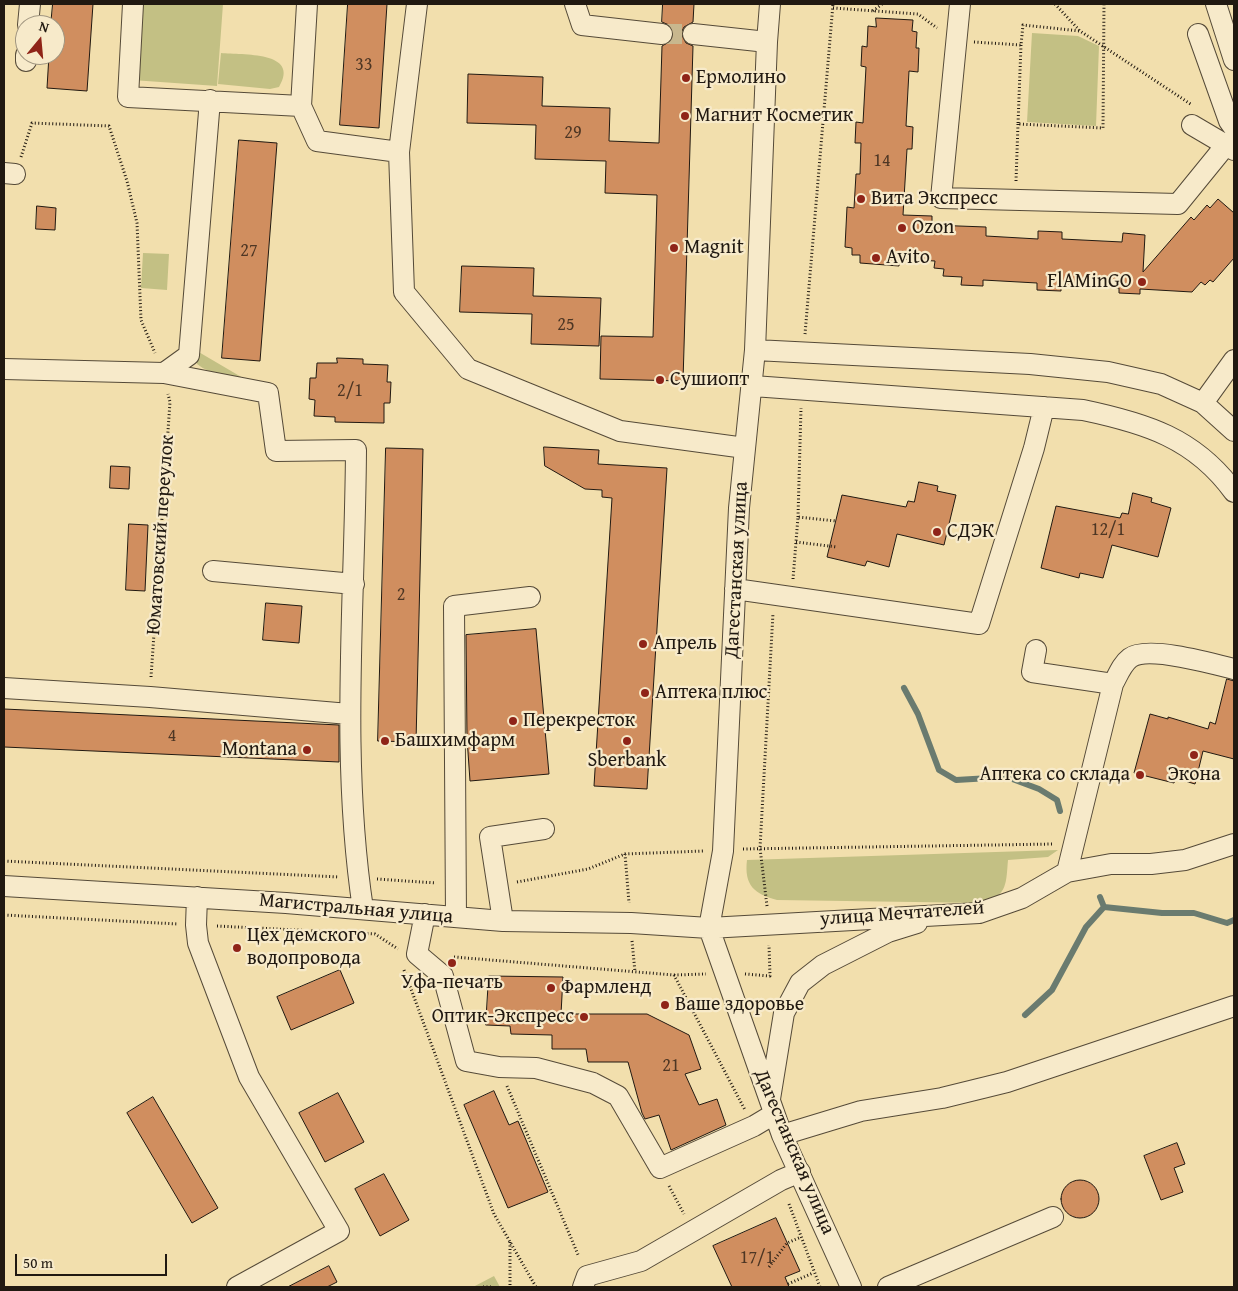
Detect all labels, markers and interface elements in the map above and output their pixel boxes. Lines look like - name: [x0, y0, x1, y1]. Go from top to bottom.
- north arrow: [15, 15, 65, 65]
- text: N: [37, 16, 51, 38]
- house number: 33: [355, 54, 373, 76]
- place label: Ермолино: [696, 66, 786, 90]
- marker: Ермолино: [680, 72, 692, 84]
- place label: Магнит Косметик: [695, 104, 853, 128]
- marker: Магнит Косметик: [679, 110, 691, 122]
- house number: 29: [564, 122, 582, 144]
- house number: 14: [873, 150, 891, 172]
- place label: Вита Экспресс: [871, 187, 998, 211]
- marker: Вита Экспресс: [855, 193, 867, 205]
- place label: Ozon: [912, 216, 954, 240]
- marker: Ozon: [896, 222, 908, 234]
- place label: Magnit: [684, 236, 744, 260]
- house number: 27: [240, 240, 258, 262]
- marker: Magnit: [668, 242, 680, 254]
- place label: Avito: [886, 246, 930, 270]
- marker: Avito: [870, 252, 882, 264]
- place label: FlAMinGO: [1047, 270, 1132, 294]
- marker: FlAMinGO: [1136, 276, 1148, 288]
- house number: 25: [557, 314, 575, 336]
- place label: Сушиопт: [670, 368, 749, 392]
- marker: Сушиопт: [654, 374, 666, 386]
- house number: 2/1: [337, 380, 363, 402]
- street label: Юматовский переулок: [142, 434, 180, 636]
- street label: Дагестанская улица: [720, 481, 754, 659]
- house number: 12/1: [1091, 519, 1125, 541]
- place label: СДЭК: [947, 520, 994, 544]
- marker: СДЭК: [931, 526, 943, 538]
- house number: 2: [397, 584, 405, 606]
- place label: Апрель: [653, 632, 717, 656]
- marker: Апрель: [637, 638, 649, 650]
- place label: Аптека плюс: [655, 681, 767, 705]
- marker: Аптека плюс: [639, 687, 651, 699]
- place label: Перекресток: [523, 709, 635, 733]
- marker: Перекресток: [507, 715, 519, 727]
- house number: 4: [168, 725, 176, 747]
- place label: Башхимфарм: [395, 729, 515, 753]
- marker: Башхимфарм: [379, 735, 391, 747]
- marker: Sberbank: [621, 735, 633, 747]
- place label: Montana: [222, 738, 297, 762]
- marker: Montana: [301, 744, 313, 756]
- place label: Sberbank: [588, 749, 666, 773]
- marker: Экона: [1188, 749, 1200, 761]
- place label: Аптека со склада: [979, 763, 1130, 787]
- place label: Экона: [1167, 763, 1221, 787]
- marker: Аптека со склада: [1134, 769, 1146, 781]
- street label: Магистральная улица: [258, 889, 454, 929]
- street label: улица Мечтателей: [819, 896, 985, 932]
- place label: Цех демского водопровода: [247, 924, 367, 971]
- marker: Цех демского водопровода: [231, 942, 243, 954]
- marker: Уфа-печать: [446, 957, 458, 969]
- place label: Уфа-печать: [401, 971, 503, 995]
- place label: Фармленд: [561, 976, 651, 1000]
- marker: Фармленд: [545, 982, 557, 994]
- place label: Ваше здоровье: [675, 993, 804, 1017]
- marker: Ваше здоровье: [659, 999, 671, 1011]
- place label: Оптик-Экспресс: [432, 1005, 574, 1029]
- marker: Оптик-Экспресс: [578, 1011, 590, 1023]
- house number: 21: [662, 1055, 680, 1077]
- street label: Дагестанская улица: [748, 1066, 840, 1238]
- scale bar: [18, 1244, 170, 1276]
- house number: 17/1: [740, 1247, 774, 1269]
- text: 50 m: [23, 1252, 53, 1273]

